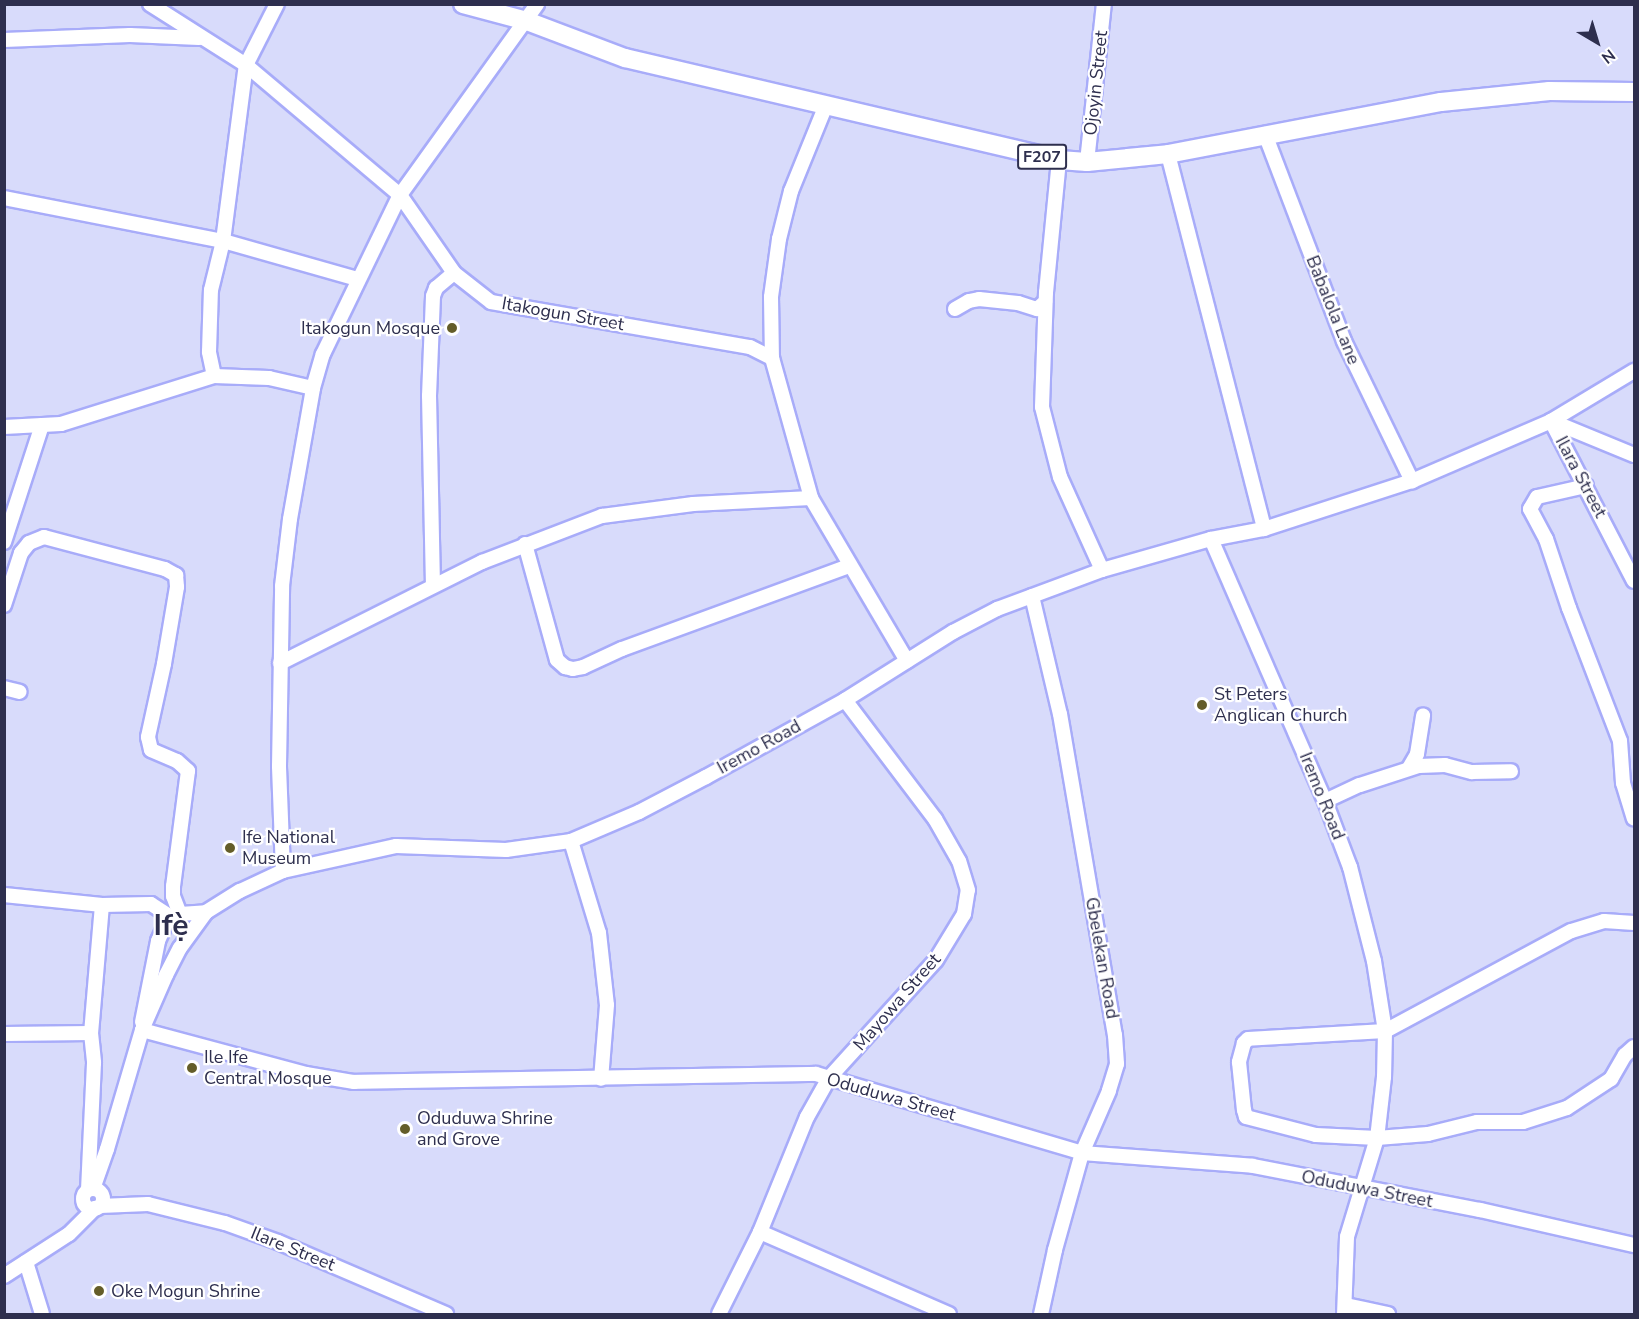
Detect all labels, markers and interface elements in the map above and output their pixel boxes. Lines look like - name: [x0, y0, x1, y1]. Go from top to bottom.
- north arrow: [1567, 12, 1627, 72]
- street label: Ojoyin Street: [1080, 30, 1112, 136]
- text: N: [1597, 44, 1620, 69]
- road number: F207: [1016, 144, 1068, 170]
- street label: Babalola Lane: [1301, 252, 1365, 368]
- street label: Itakogun Street: [500, 293, 626, 335]
- place label: Itakogun Mosque: [301, 317, 440, 339]
- marker: Itakogun Mosque: [445, 321, 459, 335]
- street label: Ilara Street: [1551, 433, 1611, 521]
- place label: St Peters Anglican Church: [1214, 684, 1347, 726]
- marker: St Peters Anglican Church: [1195, 698, 1209, 712]
- street label: Iremo Road: [713, 715, 805, 779]
- street label: Iremo Road: [1295, 749, 1349, 843]
- place label: Ife National Museum: [242, 827, 335, 870]
- marker: Ife National Museum: [223, 841, 237, 855]
- street label: Gbelekan Road: [1081, 895, 1123, 1021]
- district label: Ifẹ̀: [153, 908, 189, 944]
- street label: Mayowa Street: [849, 949, 945, 1055]
- place label: Ile Ife Central Mosque: [204, 1047, 332, 1090]
- marker: Ile Ife Central Mosque: [185, 1061, 199, 1075]
- street label: Oduduwa Street: [824, 1068, 958, 1126]
- place label: Oduduwa Shrine and Grove: [417, 1108, 553, 1150]
- marker: Oduduwa Shrine and Grove: [398, 1122, 412, 1136]
- street label: Oduduwa Street: [1300, 1166, 1434, 1212]
- street label: Ilare Street: [248, 1222, 338, 1276]
- place label: Oke Mogun Shrine: [111, 1280, 260, 1302]
- marker: Oke Mogun Shrine: [92, 1284, 106, 1298]

